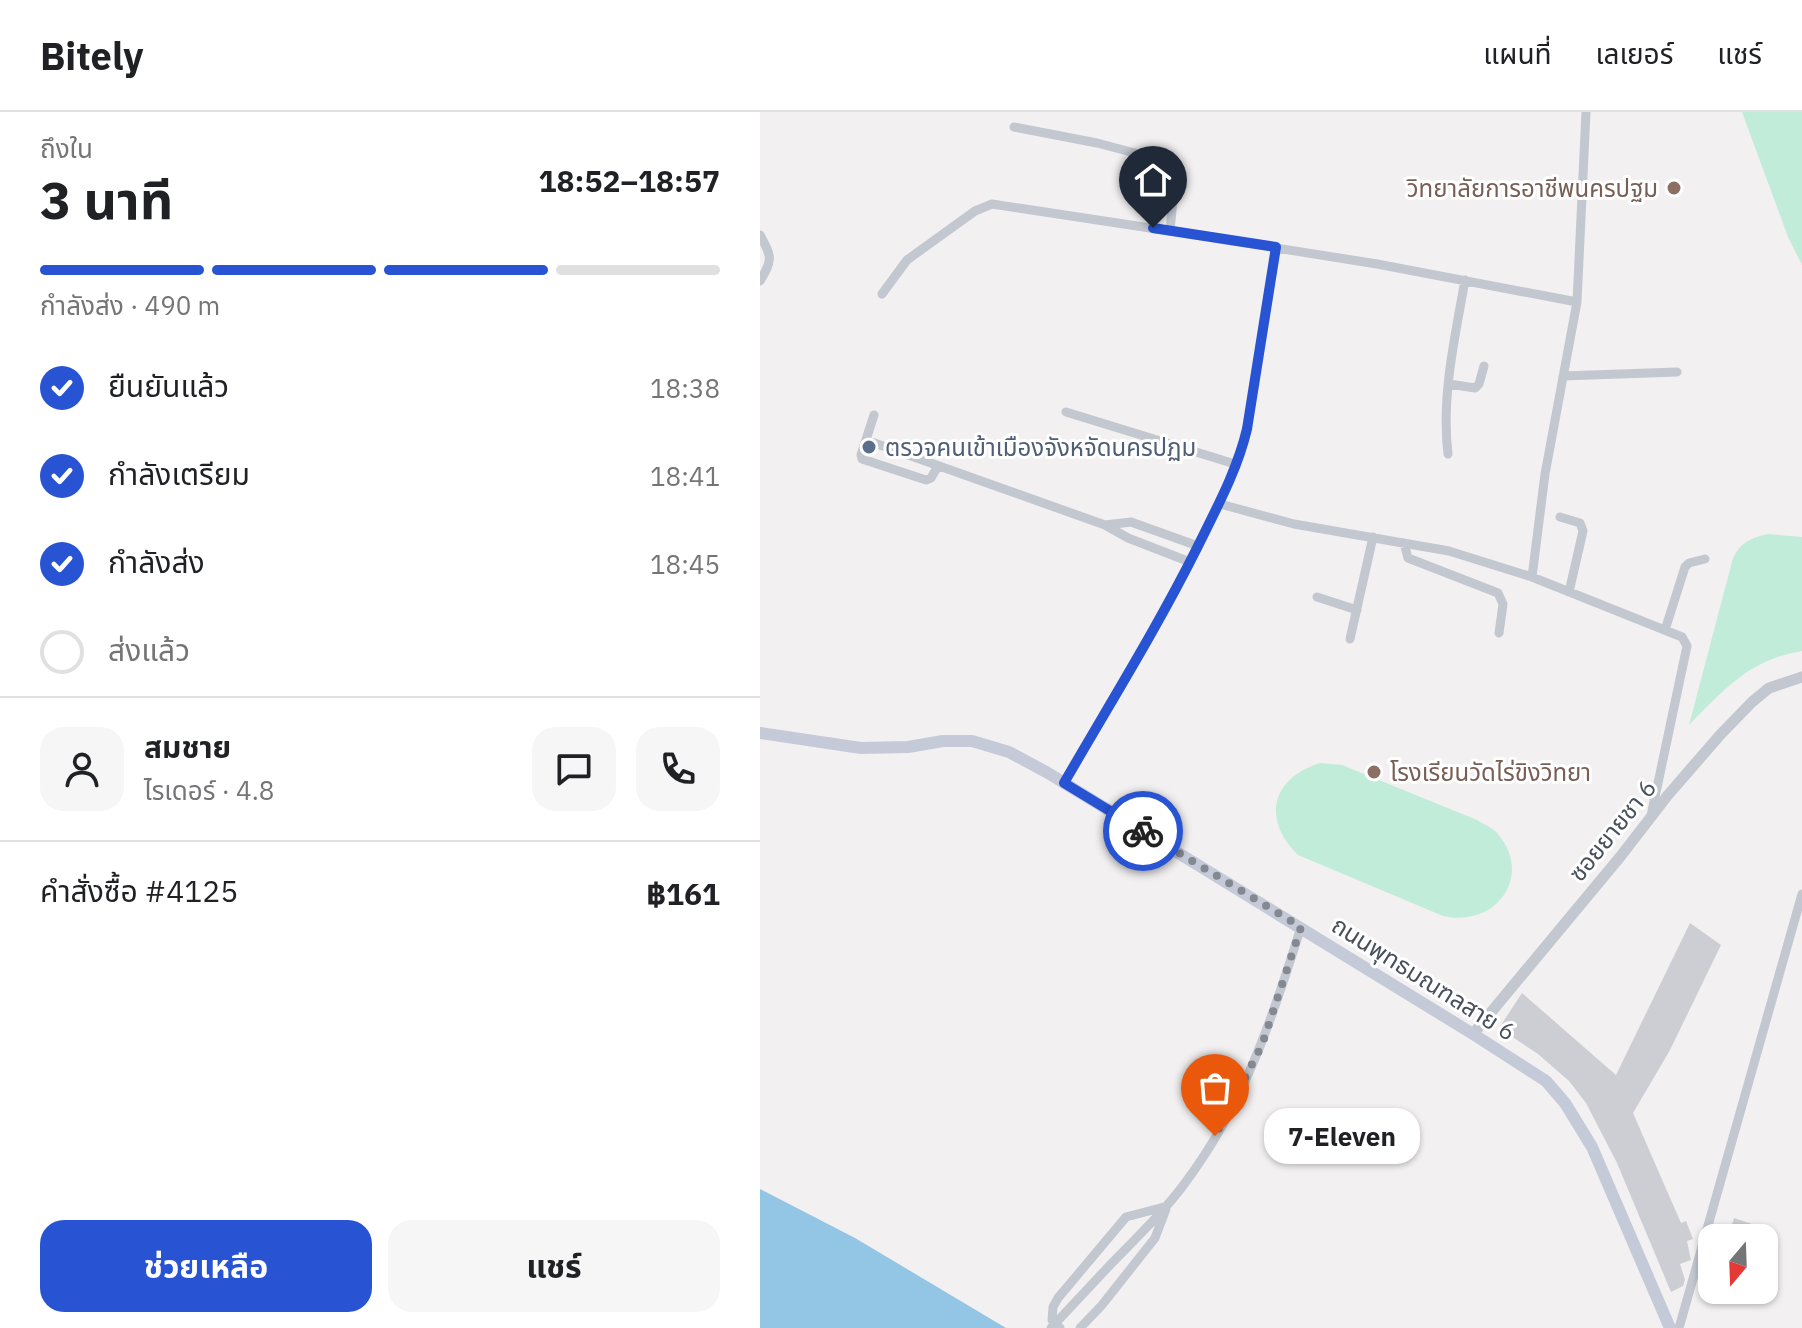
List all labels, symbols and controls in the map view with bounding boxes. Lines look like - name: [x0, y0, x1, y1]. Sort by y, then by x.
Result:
- text: Bitely: [40, 31, 144, 80]
- text: แผนที่: [1483, 35, 1552, 72]
- text: เลเยอร์: [1596, 35, 1673, 72]
- text: แชร์: [1717, 35, 1762, 72]
- text: ถึงใน: [40, 131, 93, 165]
- pin: [1119, 146, 1187, 228]
- icon: home: [1131, 158, 1175, 202]
- text: 18:52–18:57: [539, 161, 720, 200]
- text: 3 นาที: [40, 166, 173, 233]
- place label: วิทยาลัยการอาชีพนครปฐม: [1406, 172, 1658, 204]
- marker: วิทยาลัยการอาชีพนครปฐม: [1665, 179, 1683, 197]
- text: กำลังส่ง · 490 m: [40, 288, 220, 322]
- icon: check: [40, 366, 84, 410]
- text: ยืนยันแล้ว: [108, 366, 229, 405]
- text: 18:38: [650, 371, 720, 405]
- place label: ตรวจคนเข้าเมืองจังหจัดนครปฏม: [885, 431, 1196, 463]
- marker: ตรวจคนเข้าเมืองจังหจัดนครปฏม: [860, 438, 878, 456]
- icon: check: [40, 454, 84, 498]
- text: กำลังเตรียม: [108, 454, 250, 493]
- text: 18:41: [650, 459, 720, 493]
- icon: check: [40, 542, 84, 586]
- text: กำลังส่ง: [108, 542, 205, 581]
- text: 18:45: [650, 547, 720, 581]
- text: ส่งแล้ว: [108, 630, 190, 669]
- button: person: [40, 727, 124, 811]
- text: สมชาย: [144, 727, 231, 766]
- button: chat: [532, 727, 616, 811]
- button: phone: [636, 727, 720, 811]
- place label: โรงเรียนวัดไร่ขิงวิทยา: [1390, 756, 1591, 788]
- marker: โรงเรียนวัดไร่ขิงวิทยา: [1365, 763, 1383, 781]
- street label: ซอยยายชา 6: [1561, 772, 1663, 888]
- text: ไรเดอร์ · 4.8: [144, 773, 274, 807]
- courier: [1103, 791, 1183, 871]
- icon: bike: [1121, 809, 1165, 853]
- text: คำสั่งซื้อ #4125: [40, 871, 238, 910]
- text: ฿161: [646, 874, 720, 913]
- street label: ถนนพุทธมณฑลสาย 6: [1326, 908, 1522, 1048]
- pin: [1181, 1054, 1249, 1136]
- icon: bag: [1193, 1066, 1237, 1110]
- callout: 7-Eleven: [1263, 1108, 1419, 1164]
- text: 7-Eleven: [1288, 1119, 1396, 1153]
- button: ช่วยเหลือ: [40, 1220, 372, 1312]
- button: แชร์: [388, 1220, 720, 1312]
- north arrow: [1698, 1224, 1778, 1304]
- map controls: [1698, 1224, 1778, 1304]

